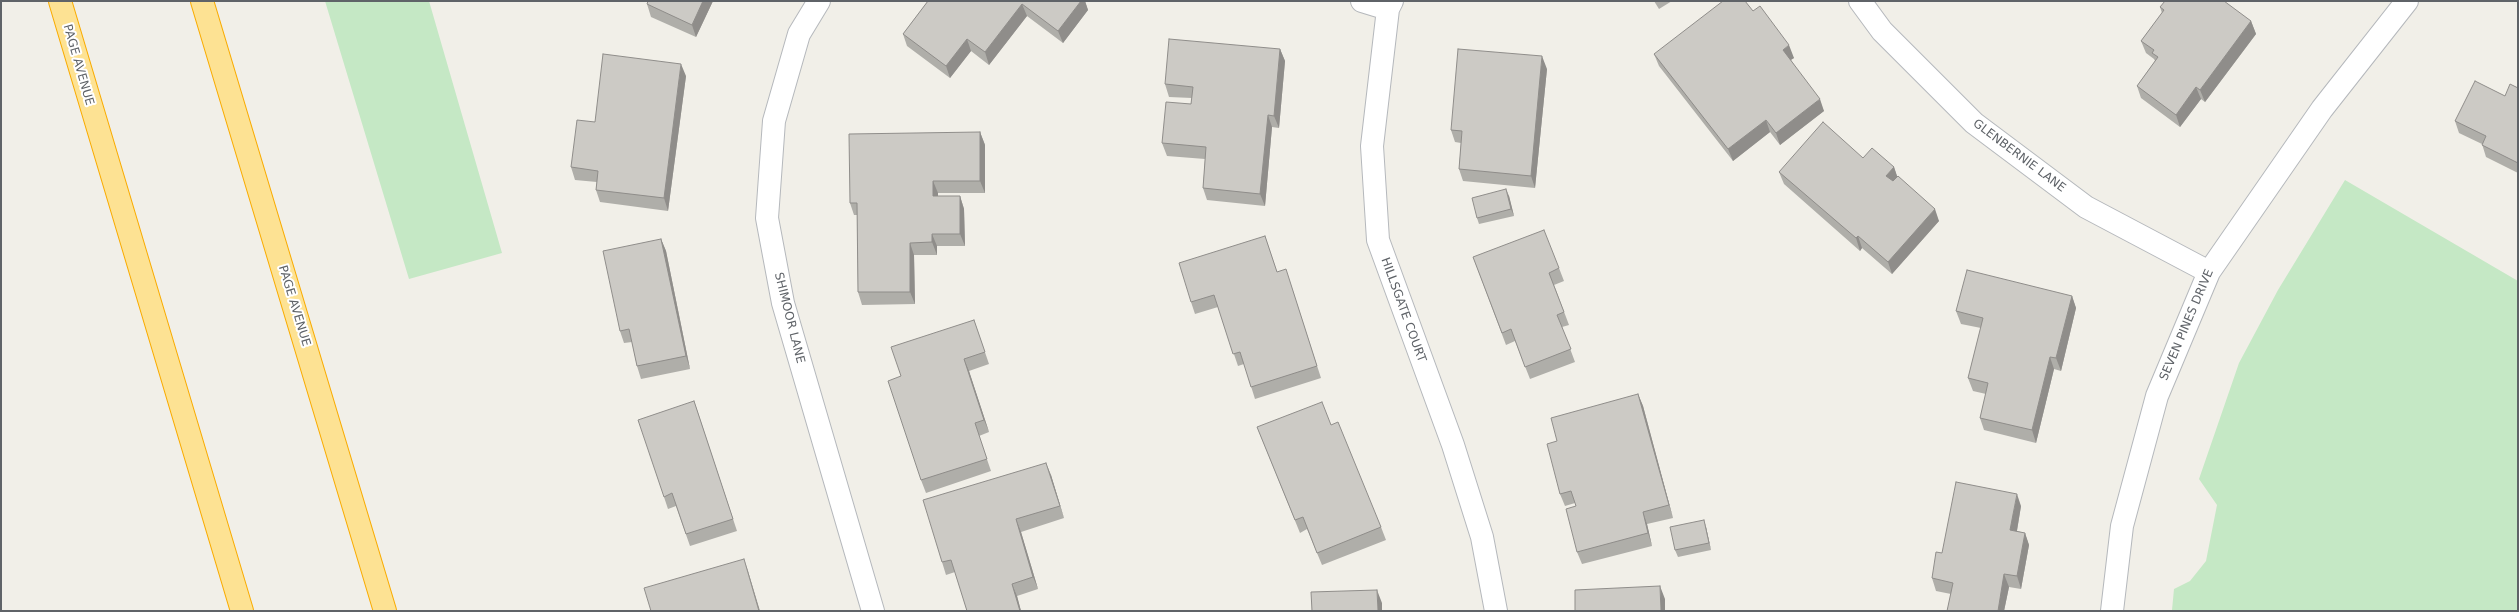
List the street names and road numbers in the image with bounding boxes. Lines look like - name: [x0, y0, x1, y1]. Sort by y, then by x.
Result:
- street label: PAGE AVENUE: [60, 23, 96, 107]
- street label: GLENBERNIE LANE: [1970, 116, 2068, 196]
- street label: HILLSGATE COURT: [1377, 256, 1429, 364]
- street label: PAGE AVENUE: [275, 264, 313, 348]
- street label: SEVEN PINES DRIVE: [2157, 267, 2217, 383]
- street label: SHIMOOR LANE: [771, 271, 807, 365]

